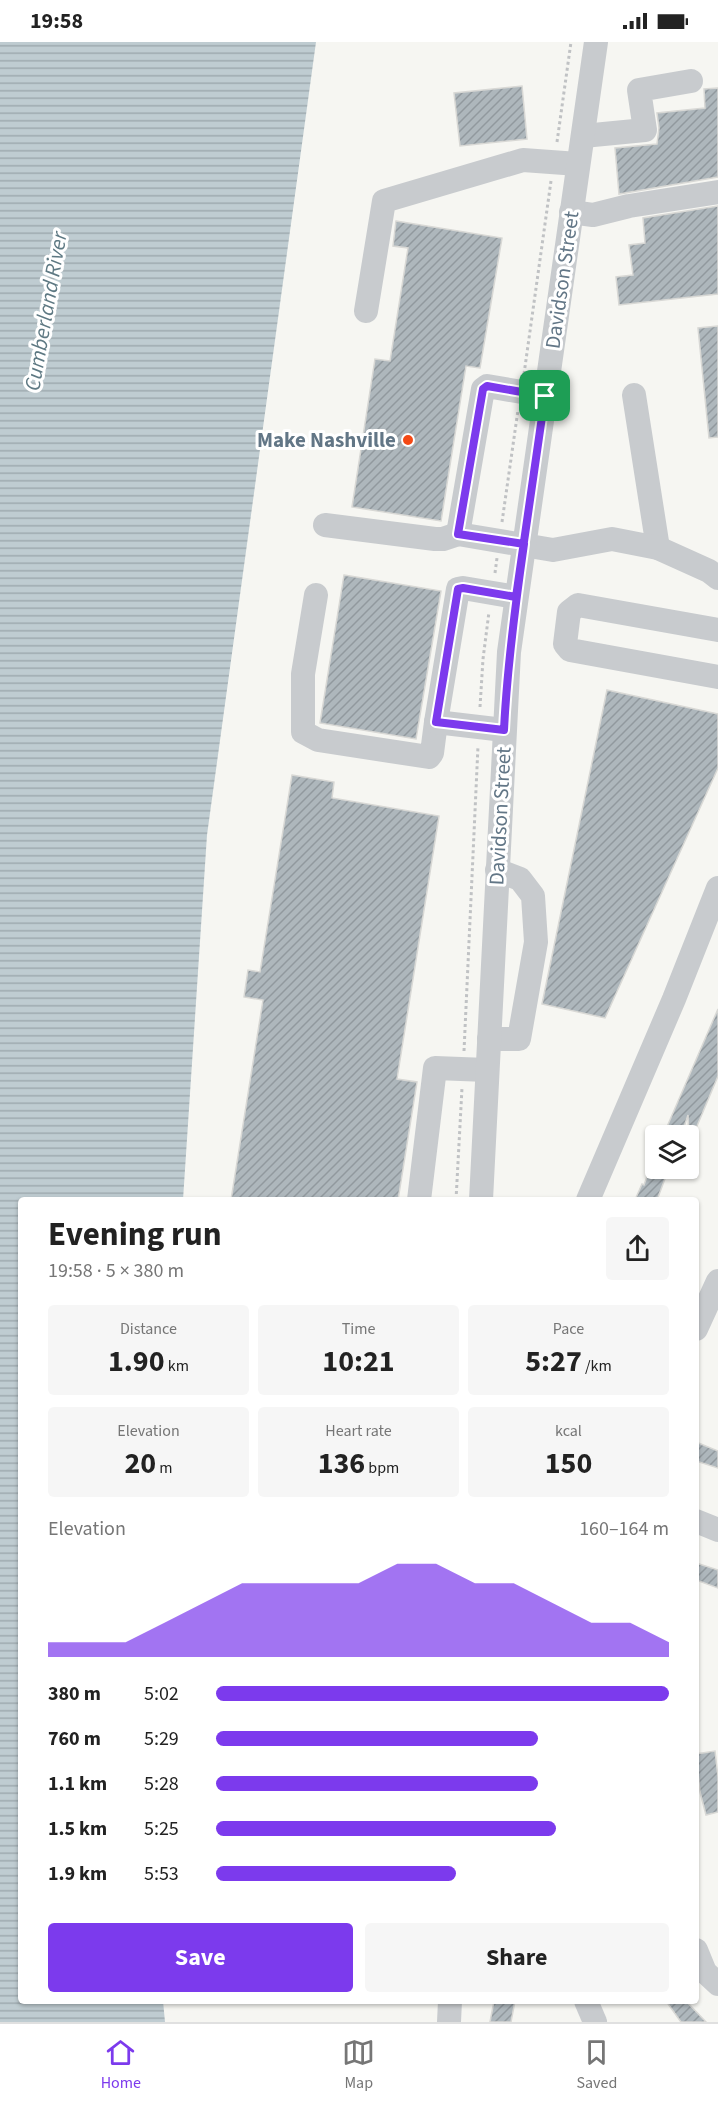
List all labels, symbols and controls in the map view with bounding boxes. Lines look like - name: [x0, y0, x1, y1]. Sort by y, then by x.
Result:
- text: 19:58: [30, 5, 83, 37]
- street label: Davidson Street: [538, 209, 586, 351]
- water label: Cumberland River: [16, 228, 76, 393]
- pin: [519, 370, 570, 421]
- icon: arrive: [528, 379, 561, 412]
- place label: Make Nashville: [257, 425, 396, 455]
- marker: Make Nashville: [401, 433, 415, 447]
- street label: Davidson Street: [481, 746, 519, 886]
- map controls: [645, 1125, 699, 1179]
- button: layers: [645, 1125, 699, 1179]
- text: Evening run: [48, 1211, 222, 1258]
- button: share: [606, 1217, 669, 1280]
- text: 19:58 · 5 × 380 m: [48, 1257, 184, 1285]
- text: Distance: [120, 1318, 177, 1340]
- text: Time: [342, 1318, 375, 1340]
- text: Pace: [553, 1318, 584, 1340]
- text: 1.90: [108, 1340, 165, 1383]
- text: 10:21: [322, 1340, 395, 1383]
- text: 5:27: [525, 1340, 582, 1383]
- text: km: [165, 1355, 189, 1377]
- text: /km: [582, 1355, 612, 1377]
- text: Elevation: [117, 1420, 180, 1442]
- text: Heart rate: [325, 1420, 392, 1442]
- text: kcal: [555, 1420, 582, 1442]
- text: 20: [124, 1442, 156, 1485]
- text: 136: [318, 1442, 365, 1485]
- text: 150: [545, 1442, 592, 1485]
- text: m: [156, 1457, 173, 1479]
- text: bpm: [365, 1457, 399, 1479]
- text: Elevation: [48, 1515, 126, 1543]
- text: 160–164 m: [579, 1515, 669, 1543]
- text: 380 m: [48, 1680, 101, 1708]
- text: 5:02: [144, 1680, 179, 1708]
- text: 760 m: [48, 1725, 101, 1753]
- text: 5:29: [144, 1725, 179, 1753]
- text: 1.1 km: [48, 1770, 107, 1798]
- text: 5:28: [144, 1770, 179, 1798]
- text: 1.5 km: [48, 1815, 107, 1843]
- text: 5:25: [144, 1815, 179, 1843]
- text: 1.9 km: [48, 1860, 107, 1888]
- text: 5:53: [144, 1860, 179, 1888]
- button: Save: [48, 1923, 353, 1992]
- button: Share: [365, 1923, 669, 1992]
- tab: Home: [101, 2036, 141, 2094]
- tab: Map: [342, 2036, 375, 2094]
- tab: Saved: [577, 2036, 617, 2094]

